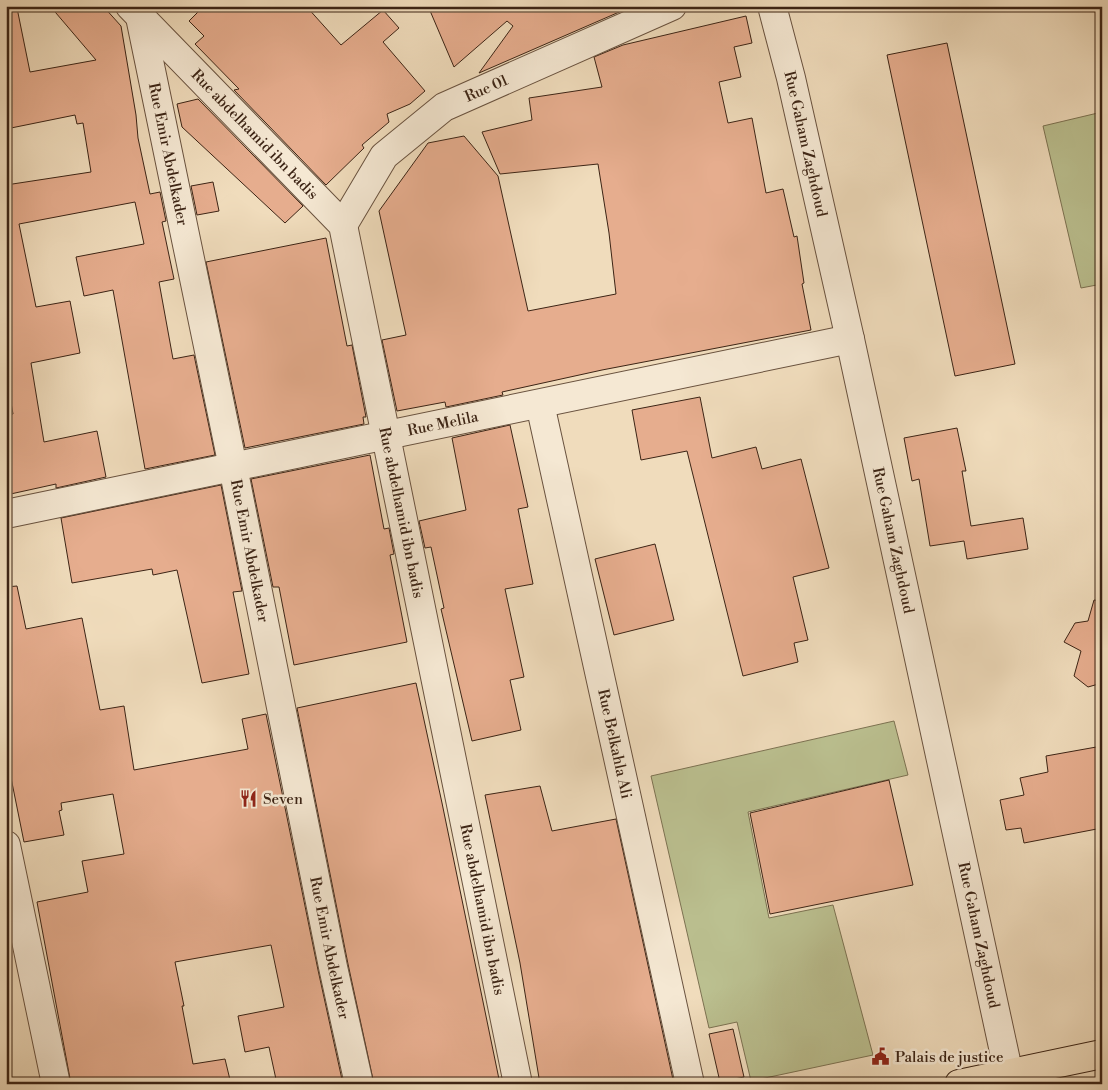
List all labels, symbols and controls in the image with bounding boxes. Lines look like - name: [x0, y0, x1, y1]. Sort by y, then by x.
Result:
- street label: Rue abdelhamid ibn badis: [187, 65, 322, 203]
- street label: Rue Gaham Zaghdoud: [780, 69, 832, 219]
- street label: Rue 01: [462, 70, 511, 106]
- street label: Rue Emir Abdelkader: [144, 81, 192, 228]
- street label: Rue Melila: [406, 407, 480, 440]
- street label: Rue abdelhamid ibn badis: [375, 425, 428, 600]
- street label: Rue Gaham Zaghdoud: [868, 465, 919, 616]
- street label: Rue Emir Abdelkader: [226, 478, 273, 624]
- street label: Rue Belkahla Ali: [594, 687, 636, 801]
- restaurant icon: Seven: [239, 789, 259, 809]
- place label: Seven: [263, 790, 303, 809]
- street label: Rue abdelhamid ibn badis: [456, 822, 509, 997]
- street label: Rue Gaham Zaghdoud: [954, 860, 1004, 1011]
- street label: Rue Emir Abdelkader: [306, 875, 354, 1022]
- public building icon: Palais de justice: [871, 1047, 891, 1067]
- place label: Palais de justice: [895, 1048, 1004, 1067]

